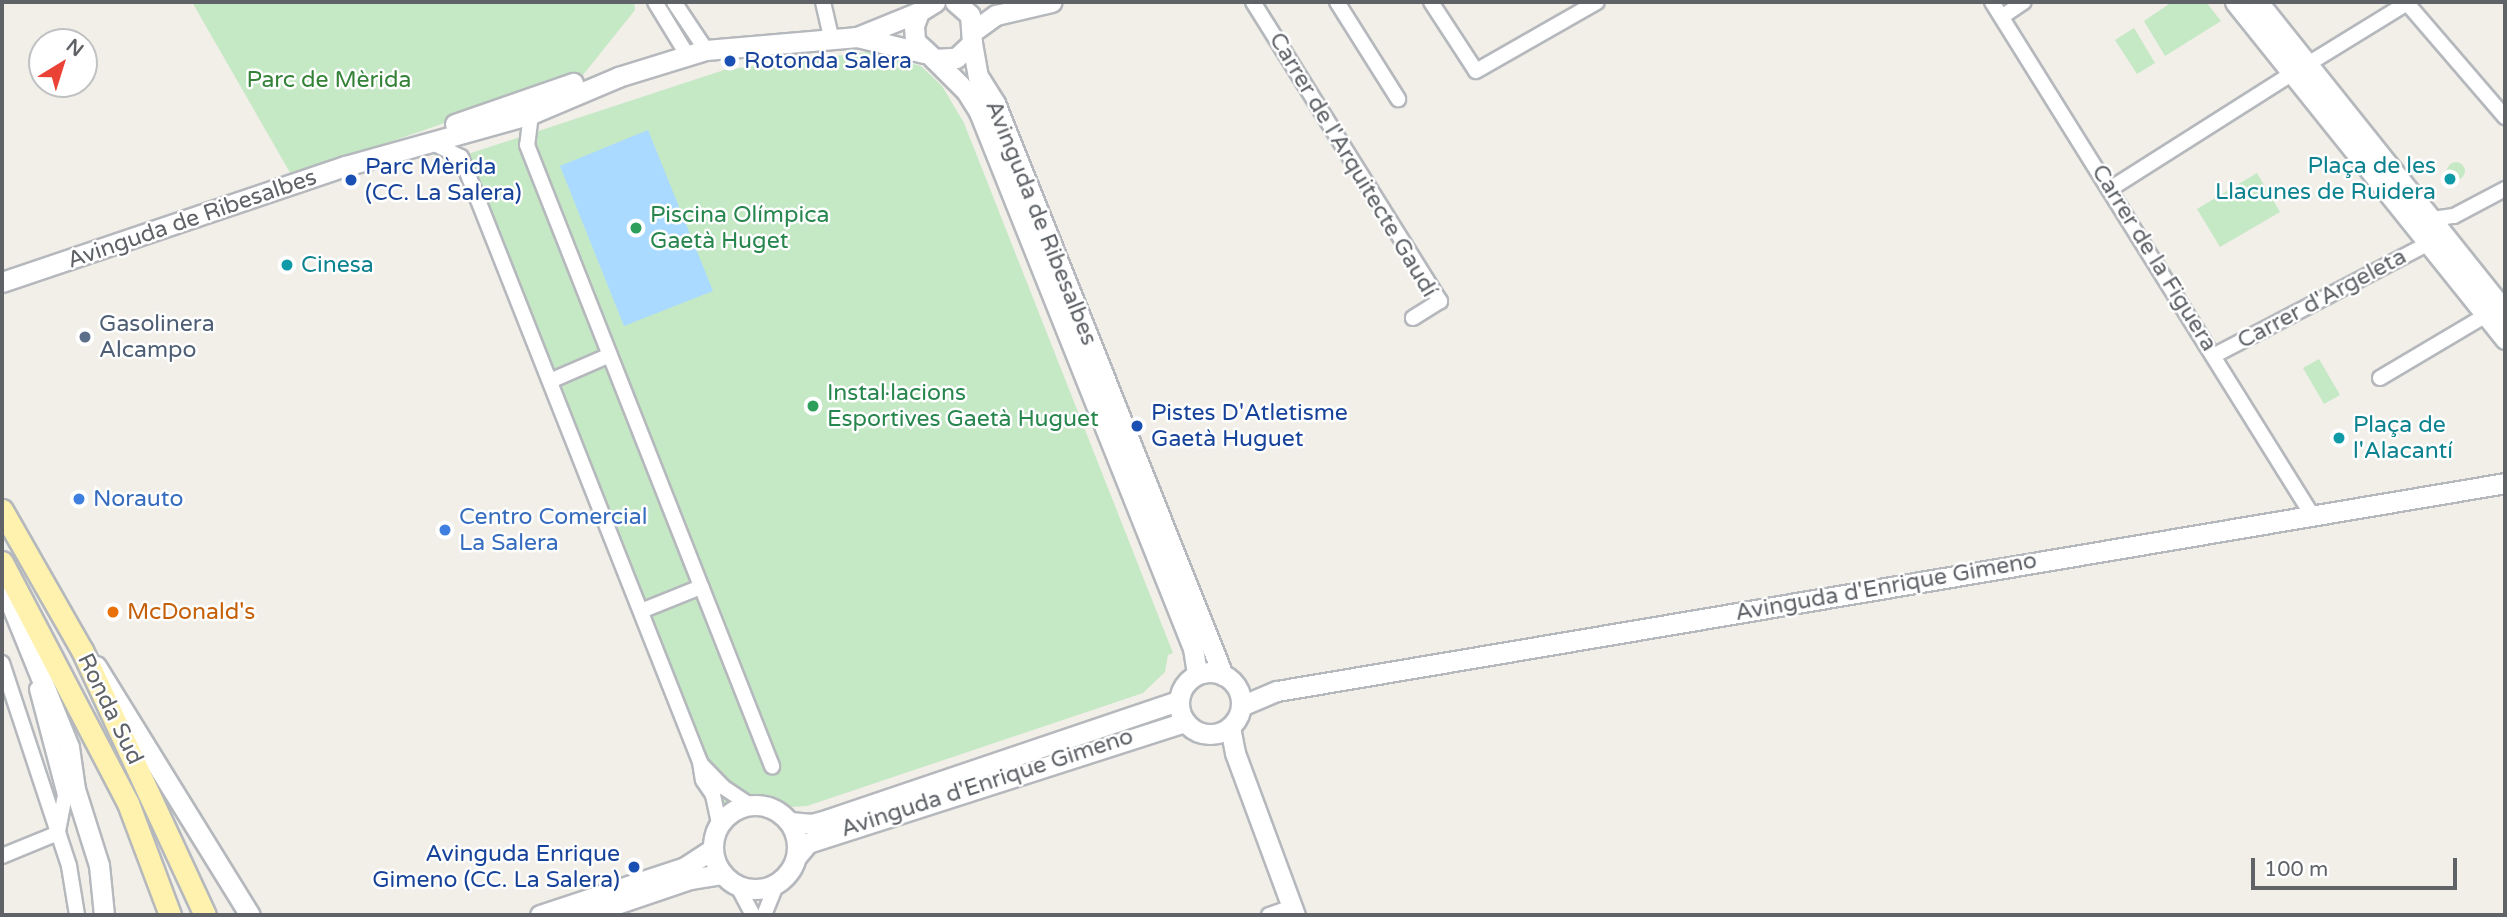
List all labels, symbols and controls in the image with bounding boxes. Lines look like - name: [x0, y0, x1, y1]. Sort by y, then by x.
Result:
- north arrow: [28, 28, 98, 98]
- street label: Carrer de l'Arquitecte Gaudí: [1263, 28, 1443, 302]
- text: N: [62, 35, 87, 61]
- place label: Rotonda Salera: [744, 47, 912, 75]
- marker: Rotonda Salera: [722, 53, 738, 69]
- park label: Parc de Mèrida: [247, 66, 411, 94]
- street label: Avinguda de Ribesalbes: [979, 97, 1103, 349]
- place label: Plaça de les Llacunes de Ruidera: [2215, 152, 2436, 206]
- place label: Parc Mèrida (CC. La Salera): [365, 153, 522, 207]
- street label: Carrer de la Figuera: [2085, 160, 2223, 356]
- street label: Avinguda de Ribesalbes: [64, 163, 320, 275]
- marker: Plaça de les Llacunes de Ruidera: [2442, 171, 2458, 187]
- marker: Parc Mèrida (CC. La Salera): [343, 172, 359, 188]
- place label: Piscina Olímpica Gaetà Huget: [650, 201, 829, 255]
- marker: Piscina Olímpica Gaetà Huget: [628, 220, 644, 236]
- street label: Carrer d'Argeleta: [2233, 243, 2411, 355]
- place label: Cinesa: [301, 251, 374, 279]
- marker: Cinesa: [279, 257, 295, 273]
- place label: Gasolinera Alcampo: [99, 310, 215, 364]
- marker: Gasolinera Alcampo: [77, 329, 93, 345]
- place label: Instal·lacions Esportives Gaetà Huguet: [827, 379, 1099, 433]
- marker: Instal·lacions Esportives Gaetà Huguet: [805, 398, 821, 414]
- place label: Pistes D'Atletisme Gaetà Huguet: [1151, 399, 1348, 453]
- place label: Plaça de l'Alacantí: [2353, 411, 2453, 465]
- marker: Pistes D'Atletisme Gaetà Huguet: [1129, 418, 1145, 434]
- marker: Plaça de l'Alacantí: [2331, 430, 2347, 446]
- place label: Norauto: [93, 485, 183, 513]
- marker: Norauto: [71, 491, 87, 507]
- place label: Centro Comercial La Salera: [459, 503, 647, 557]
- marker: Centro Comercial La Salera: [437, 522, 453, 538]
- street label: Avinguda d'Enrique Gimeno: [1733, 547, 2039, 627]
- place label: McDonald's: [127, 598, 255, 626]
- marker: McDonald's: [105, 604, 121, 620]
- street label: Ronda Sud: [71, 649, 149, 769]
- street label: Avinguda d'Enrique Gimeno: [837, 723, 1137, 843]
- place label: Avinguda Enrique Gimeno (CC. La Salera): [372, 840, 620, 894]
- scale bar: [2255, 844, 2462, 888]
- text: 100 m: [2264, 857, 2328, 882]
- marker: Avinguda Enrique Gimeno (CC. La Salera): [626, 859, 642, 875]

